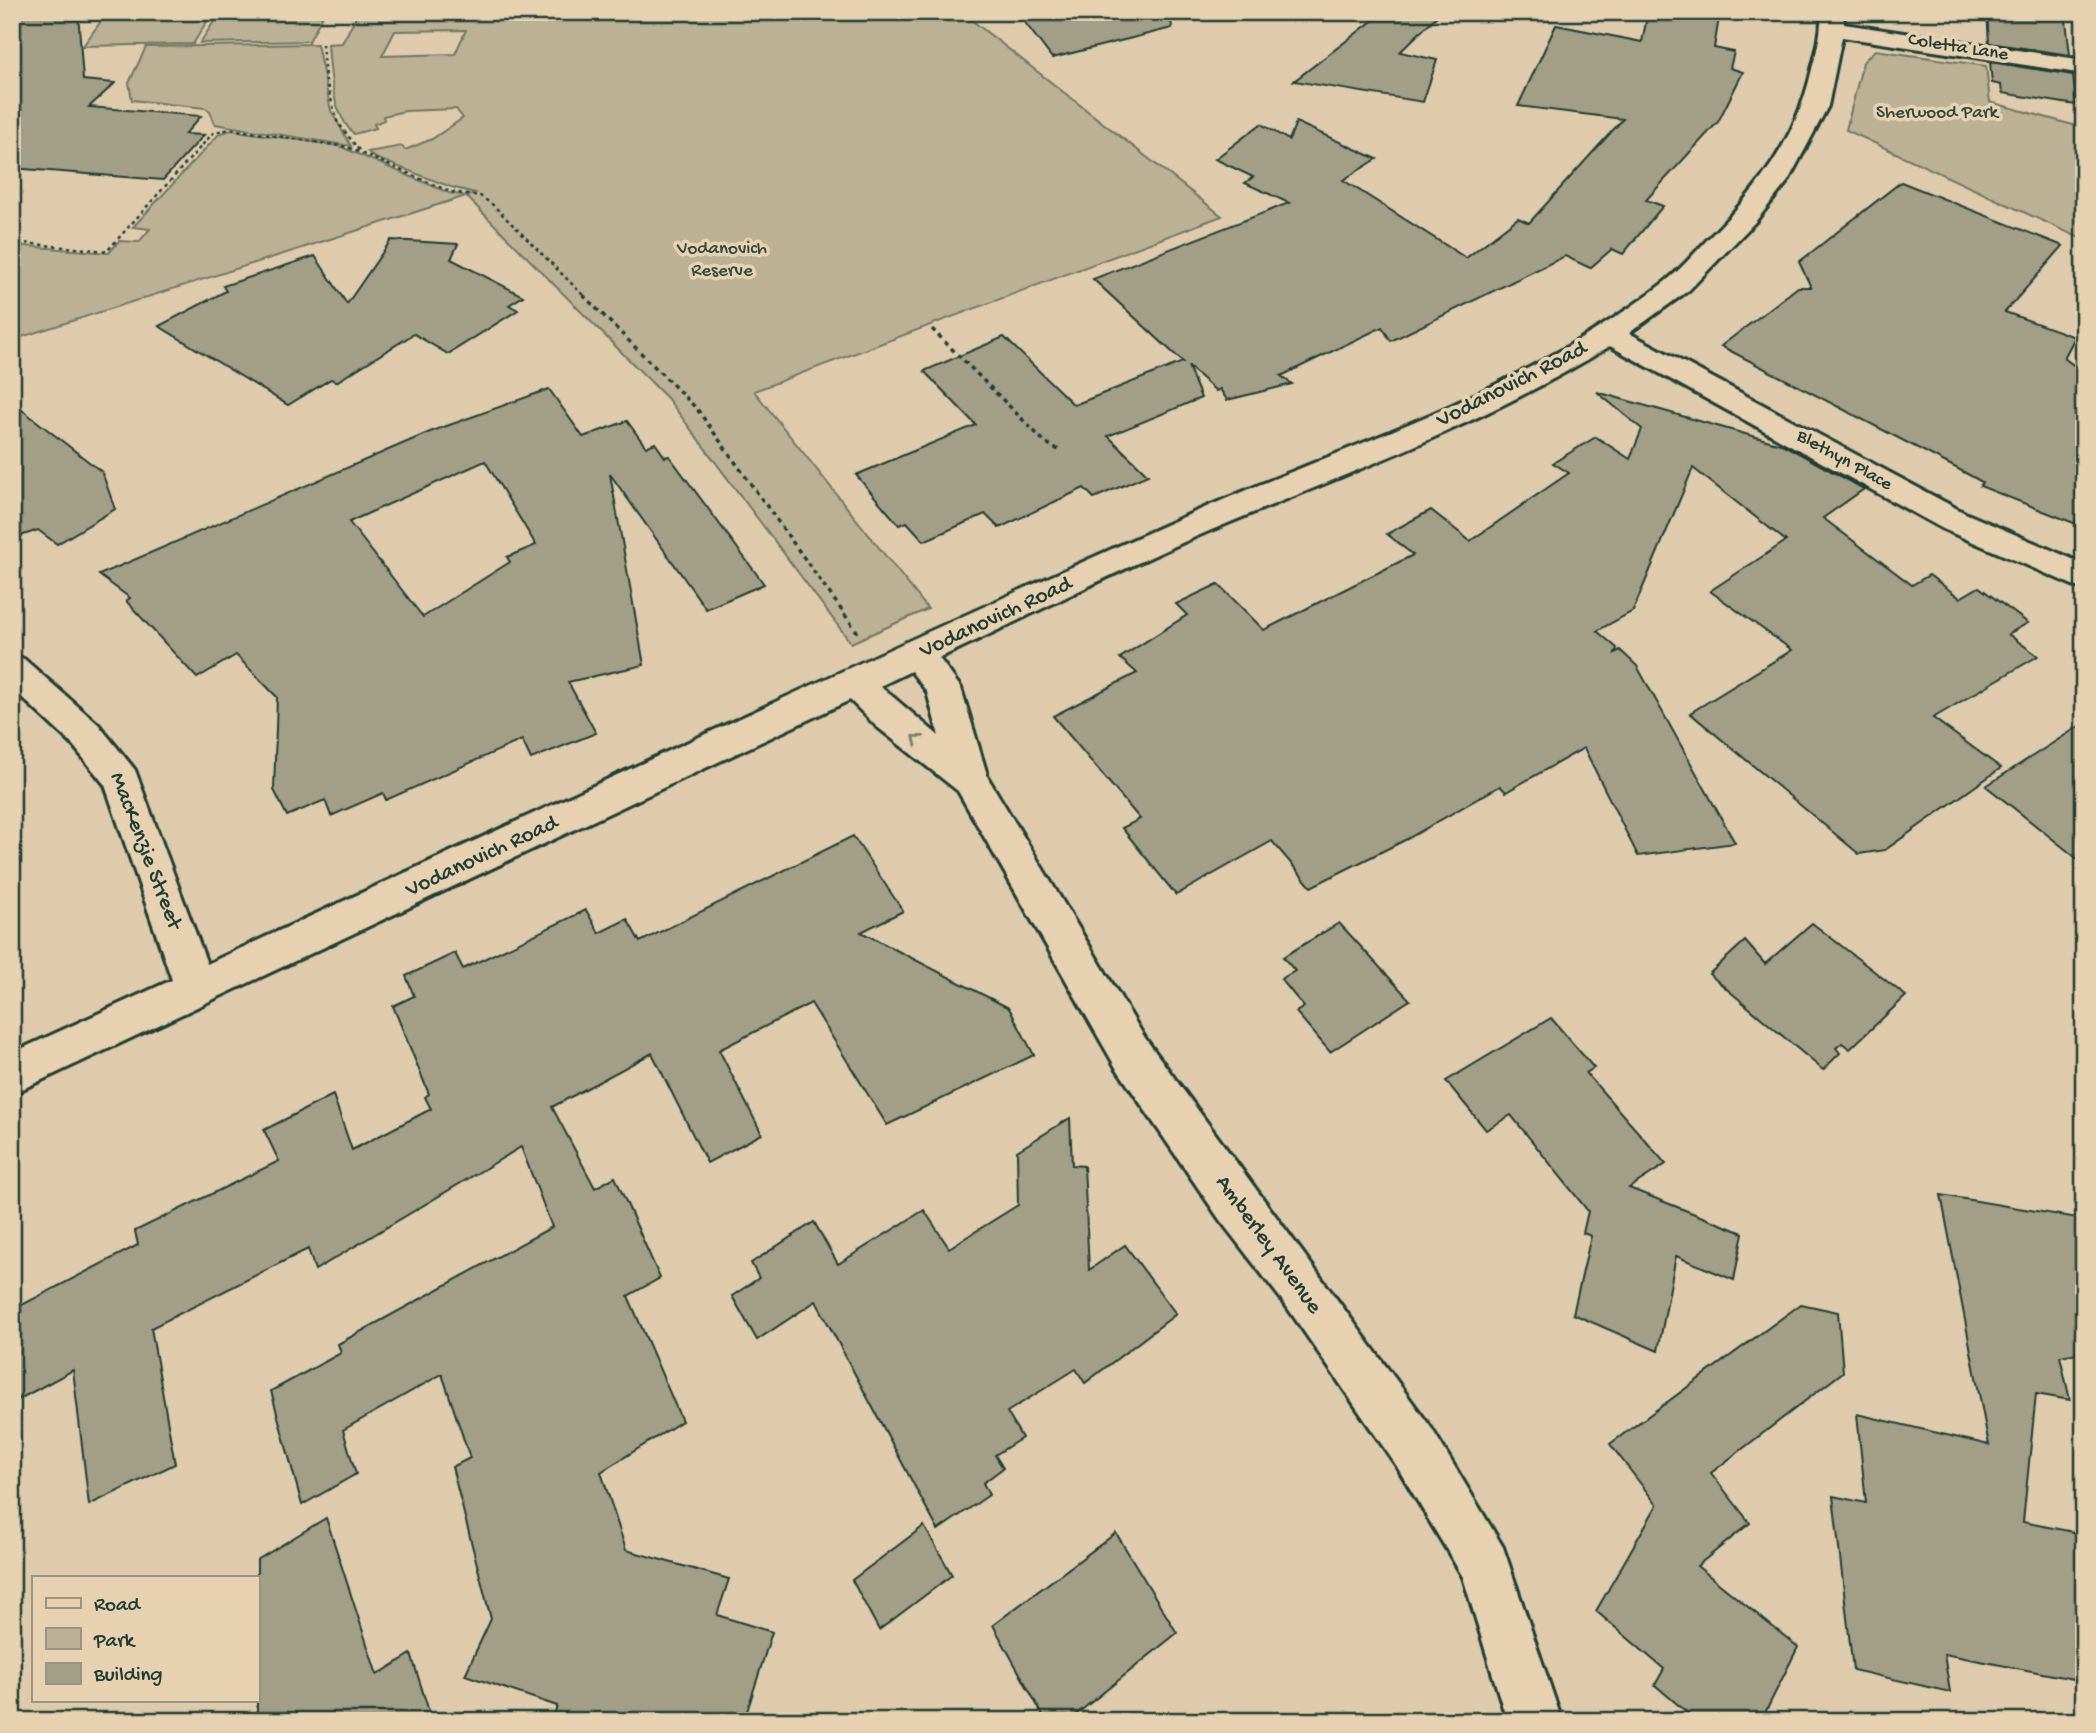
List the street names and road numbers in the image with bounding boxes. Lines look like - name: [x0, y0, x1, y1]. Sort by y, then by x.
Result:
- street label: Coletta Lane: [1906, 29, 2010, 67]
- street label: Vodanovich Road: [1432, 335, 1593, 435]
- street label: Blethyn Place: [1791, 425, 1896, 497]
- street label: Vodanovich Road: [915, 570, 1078, 665]
- street label: MacKenzie Street: [103, 769, 188, 935]
- street label: Vodanovich Road: [401, 809, 564, 904]
- street label: Amberley Avenue: [1209, 1170, 1328, 1321]

